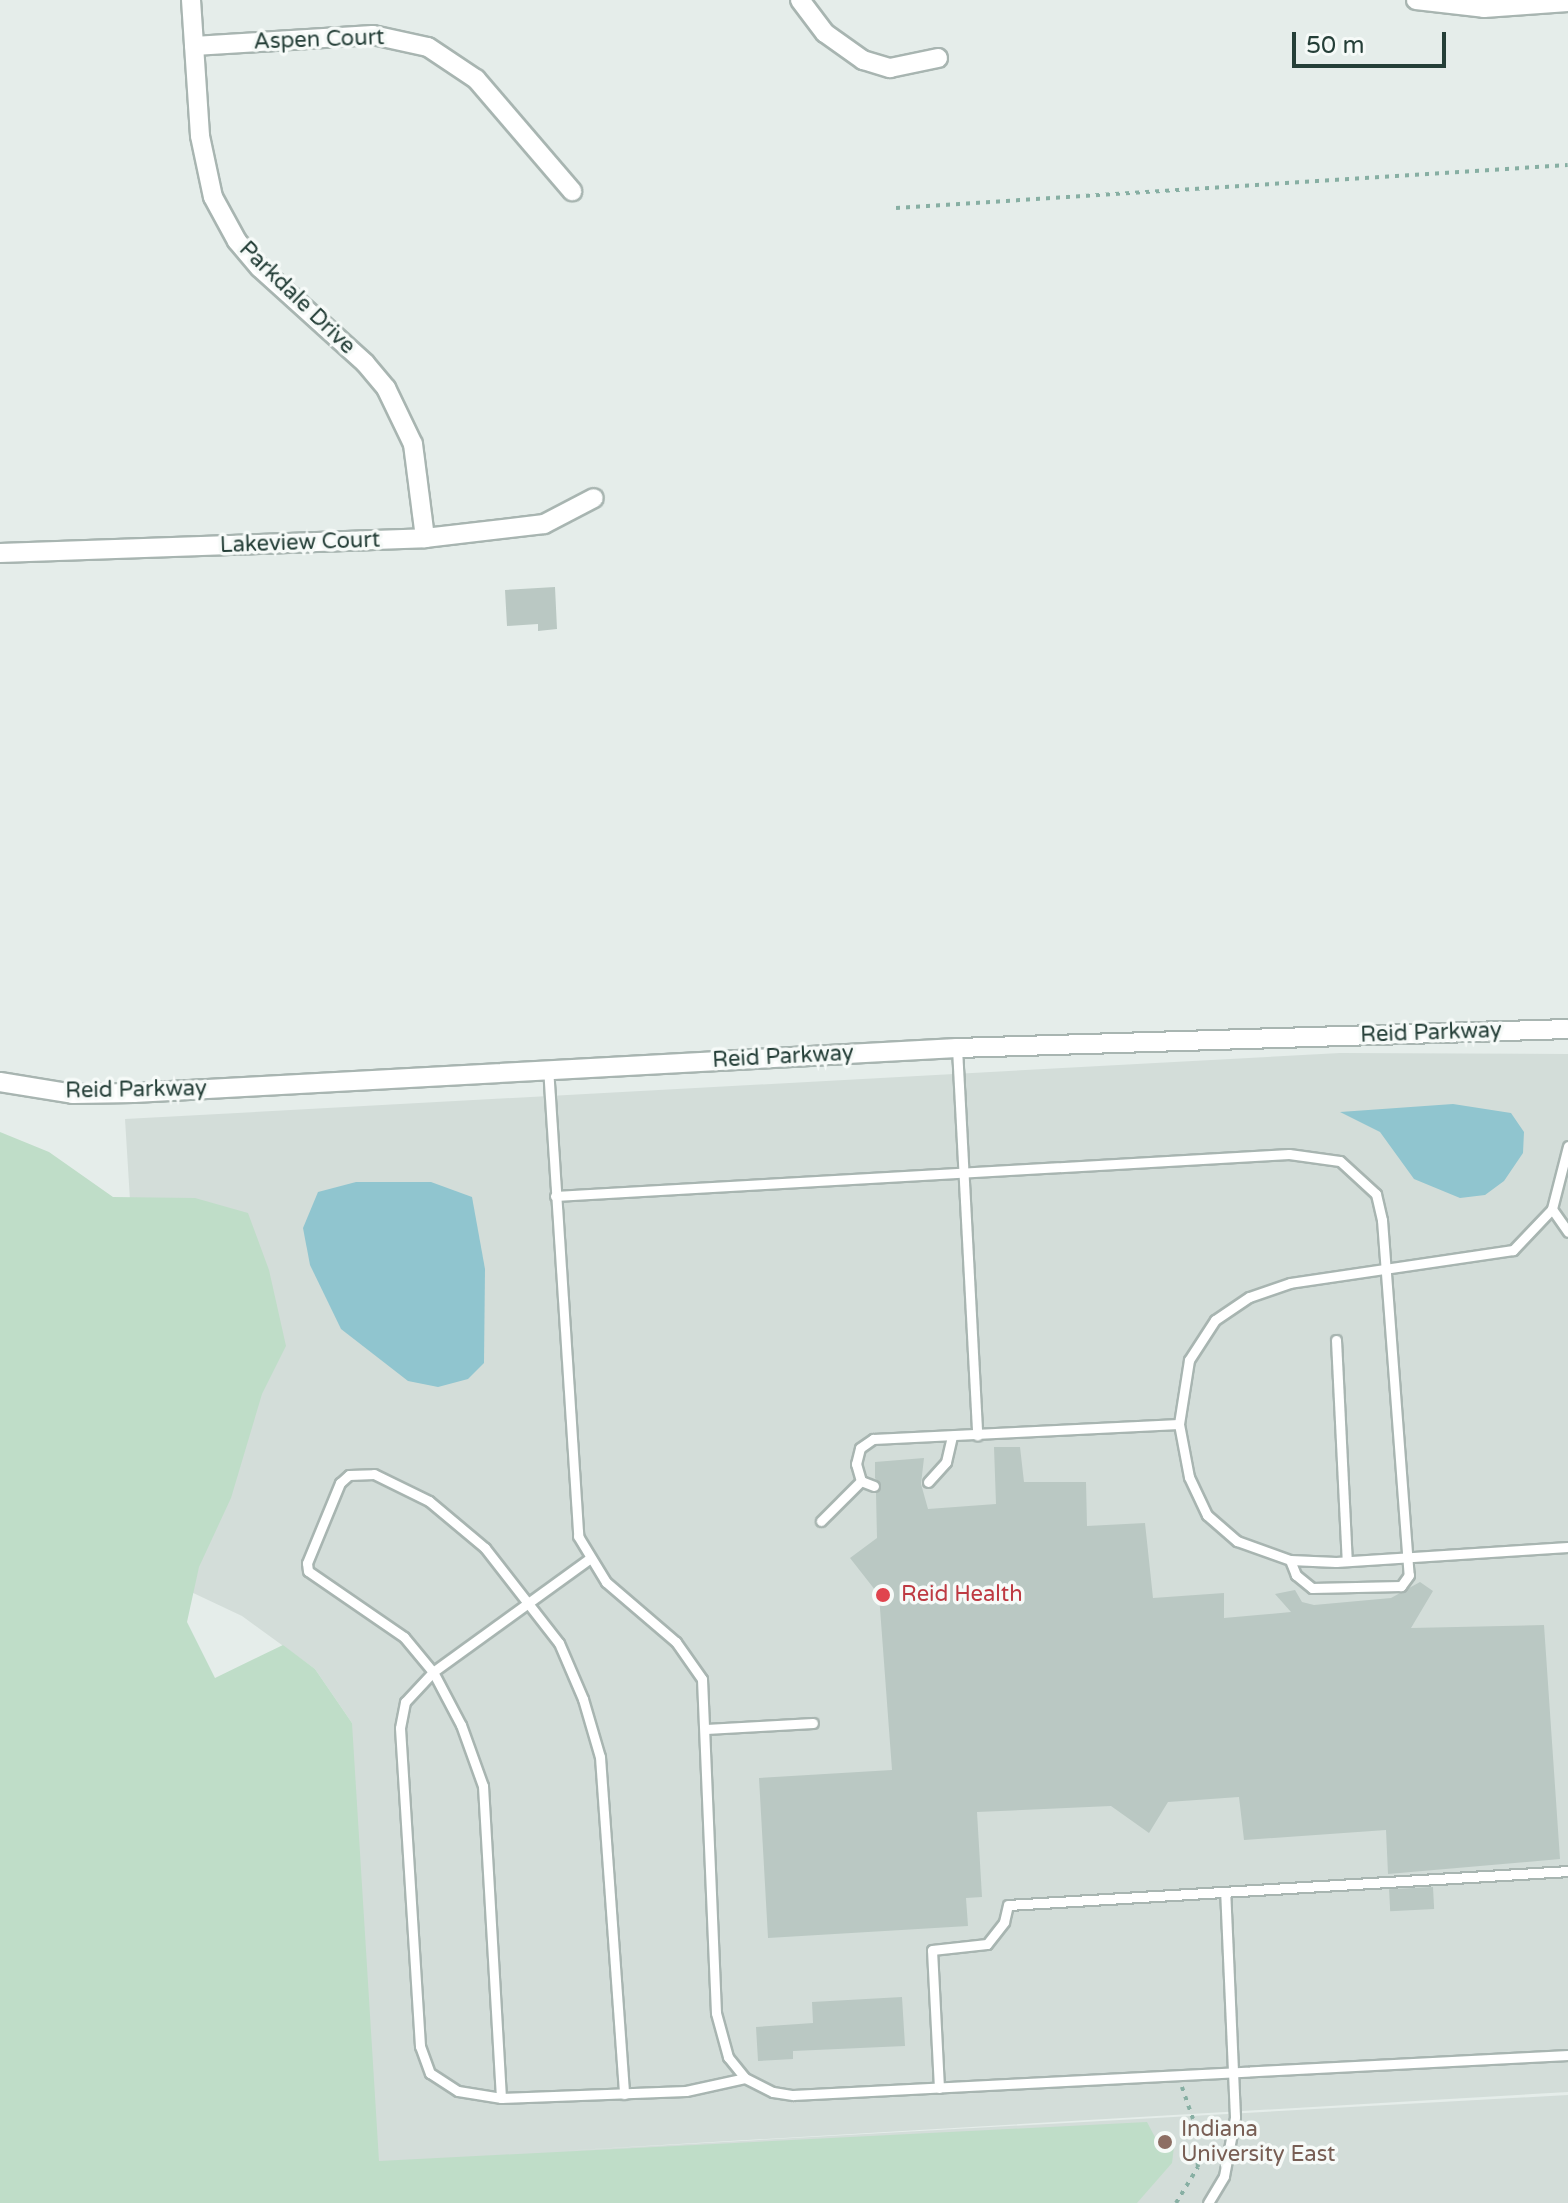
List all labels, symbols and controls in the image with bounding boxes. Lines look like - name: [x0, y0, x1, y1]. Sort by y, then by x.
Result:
- scale bar: [1296, 16, 1450, 66]
- street label: Aspen Court: [253, 25, 385, 55]
- text: 50 m: [1306, 31, 1364, 60]
- street label: Parkdale Drive: [234, 236, 360, 360]
- street label: Lakeview Court: [219, 527, 381, 559]
- street label: Reid Parkway: [1360, 1017, 1502, 1049]
- street label: Reid Parkway: [712, 1040, 854, 1074]
- street label: Reid Parkway: [65, 1076, 207, 1104]
- place label: Reid Health: [901, 1582, 1023, 1608]
- marker: Reid Health: [872, 1584, 894, 1606]
- place label: Indiana University East: [1181, 2116, 1336, 2168]
- marker: Indiana University East: [1156, 2133, 1174, 2151]

